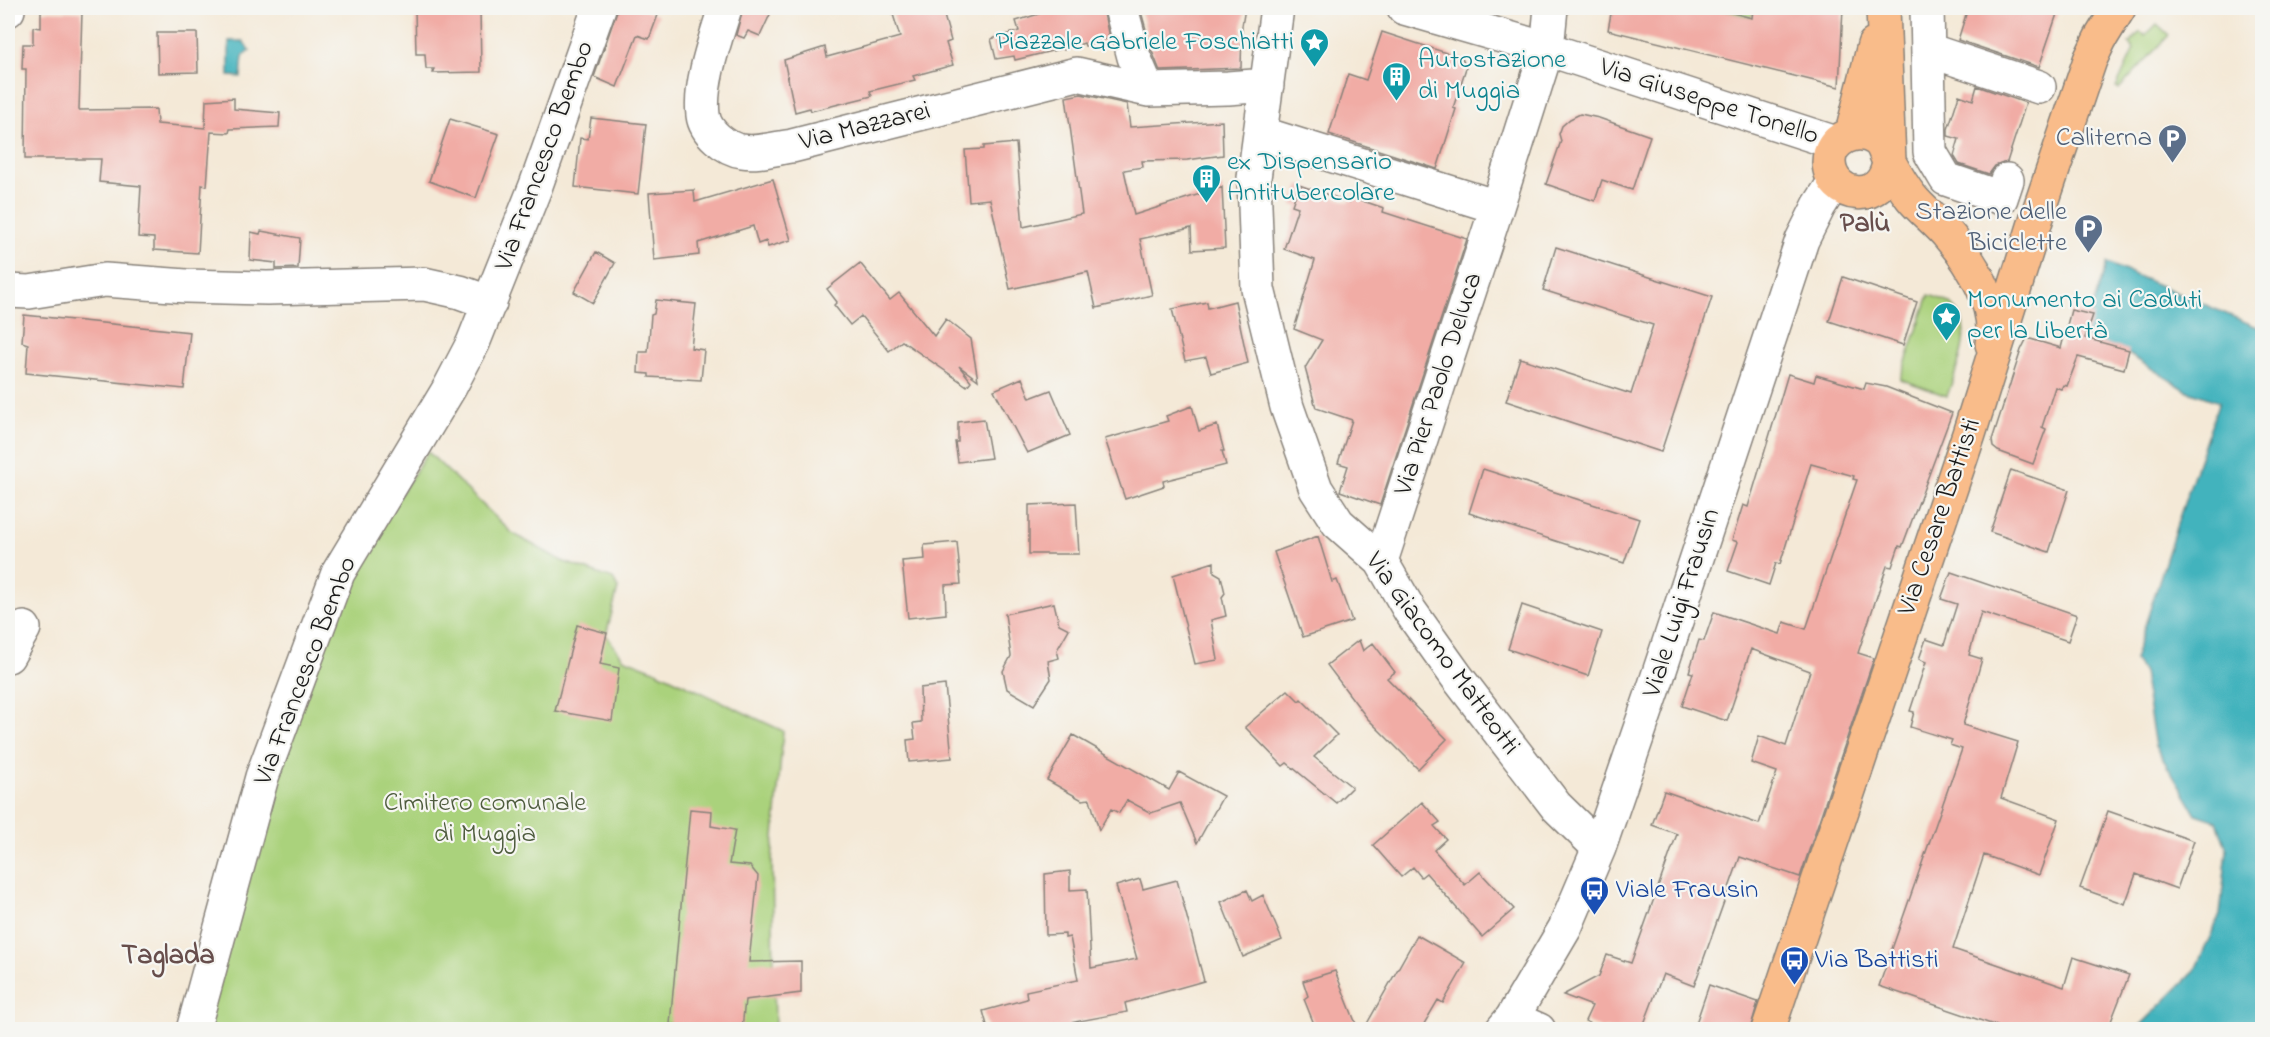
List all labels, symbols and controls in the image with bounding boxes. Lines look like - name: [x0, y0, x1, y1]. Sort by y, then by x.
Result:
- place label: Piazzale Gabriele Foschiatti: [995, 23, 1294, 62]
- place icon: Piazzale Gabriele Foschiatti: [1299, 26, 1331, 68]
- street label: Via Francesco Bembo: [485, 36, 605, 277]
- place label: Autostazione di Muggia: [1418, 41, 1567, 111]
- street label: Via Giuseppe Tonello: [1593, 48, 1824, 156]
- building icon: Autostazione di Muggia: [1381, 60, 1413, 102]
- street label: Via Mazzarei: [794, 92, 935, 162]
- place label: Caliterna: [2056, 119, 2152, 158]
- parking icon: Caliterna: [2157, 122, 2189, 164]
- place label: ex Dispensario Antitubercolare: [1227, 143, 1396, 213]
- building icon: ex Dispensario Antitubercolare: [1190, 162, 1222, 204]
- place label: Stazione delle Biciclette: [1915, 193, 2068, 263]
- district label: Palù: [1840, 204, 1890, 245]
- parking icon: Stazione delle Biciclette: [2072, 212, 2104, 254]
- street label: Via Pier Paolo Deluca: [1384, 268, 1493, 501]
- place label: Monumento ai Caduti per la Libertà: [1967, 281, 2202, 351]
- place icon: Monumento ai Caduti per la Libertà: [1930, 300, 1962, 342]
- street label: Via Cesare Battisti: [1888, 413, 1992, 622]
- street label: Viale Luigi Frausin: [1633, 504, 1731, 703]
- street label: Via Giacomo Matteotti: [1354, 544, 1529, 764]
- street label: Via Francesco Bembo: [244, 551, 368, 792]
- park label: Cimitero comunale di Muggia: [384, 784, 587, 854]
- place label: Viale Frausin: [1615, 871, 1758, 910]
- bus stop icon: Viale Frausin: [1579, 874, 1611, 916]
- district label: Taglada: [121, 936, 215, 978]
- place label: Via Battisti: [1814, 941, 1939, 980]
- bus stop icon: Via Battisti: [1778, 944, 1810, 986]

